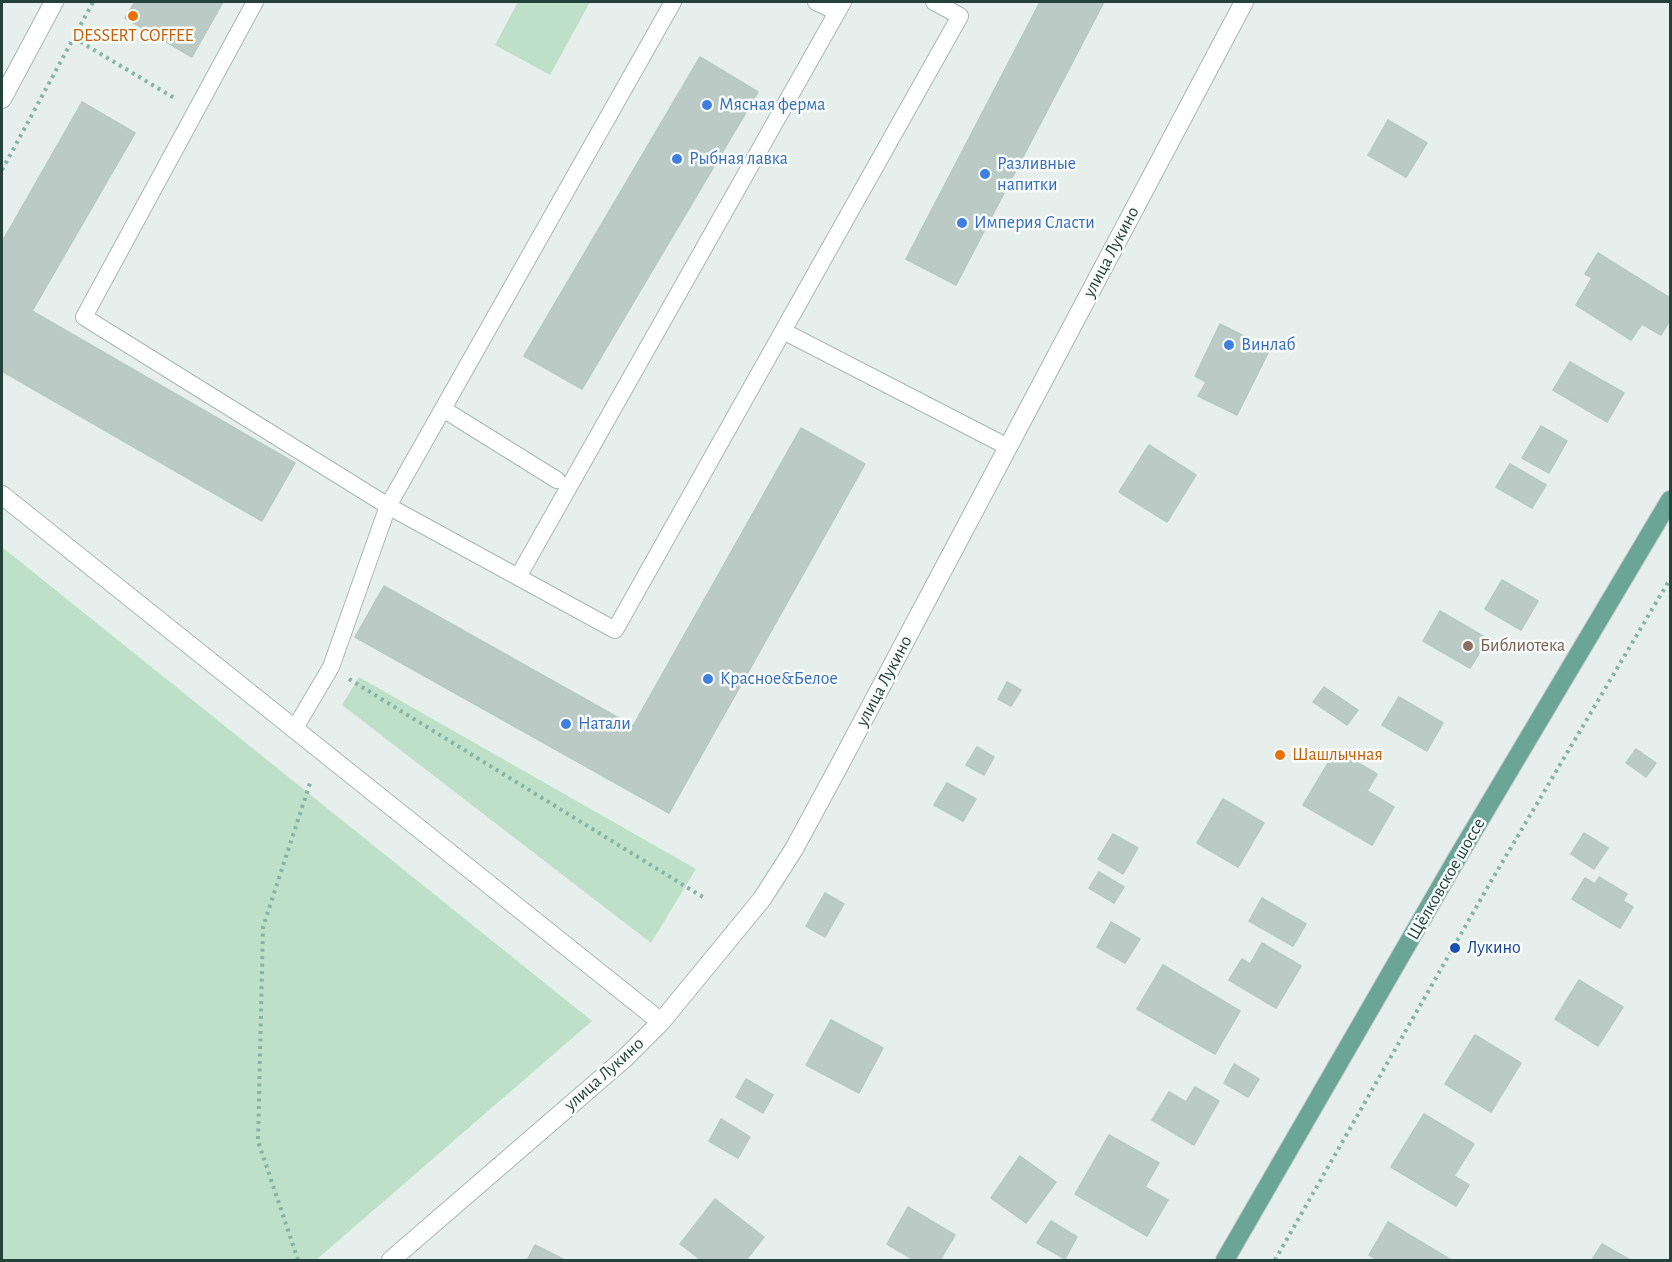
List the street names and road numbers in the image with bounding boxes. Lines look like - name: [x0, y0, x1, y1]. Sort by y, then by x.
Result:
- street label: улица Лукино: [1078, 203, 1144, 301]
- street label: улица Лукино: [851, 632, 917, 730]
- street label: Щёлковское шоссе: [1402, 814, 1490, 944]
- street label: улица Лукино: [560, 1033, 648, 1115]

